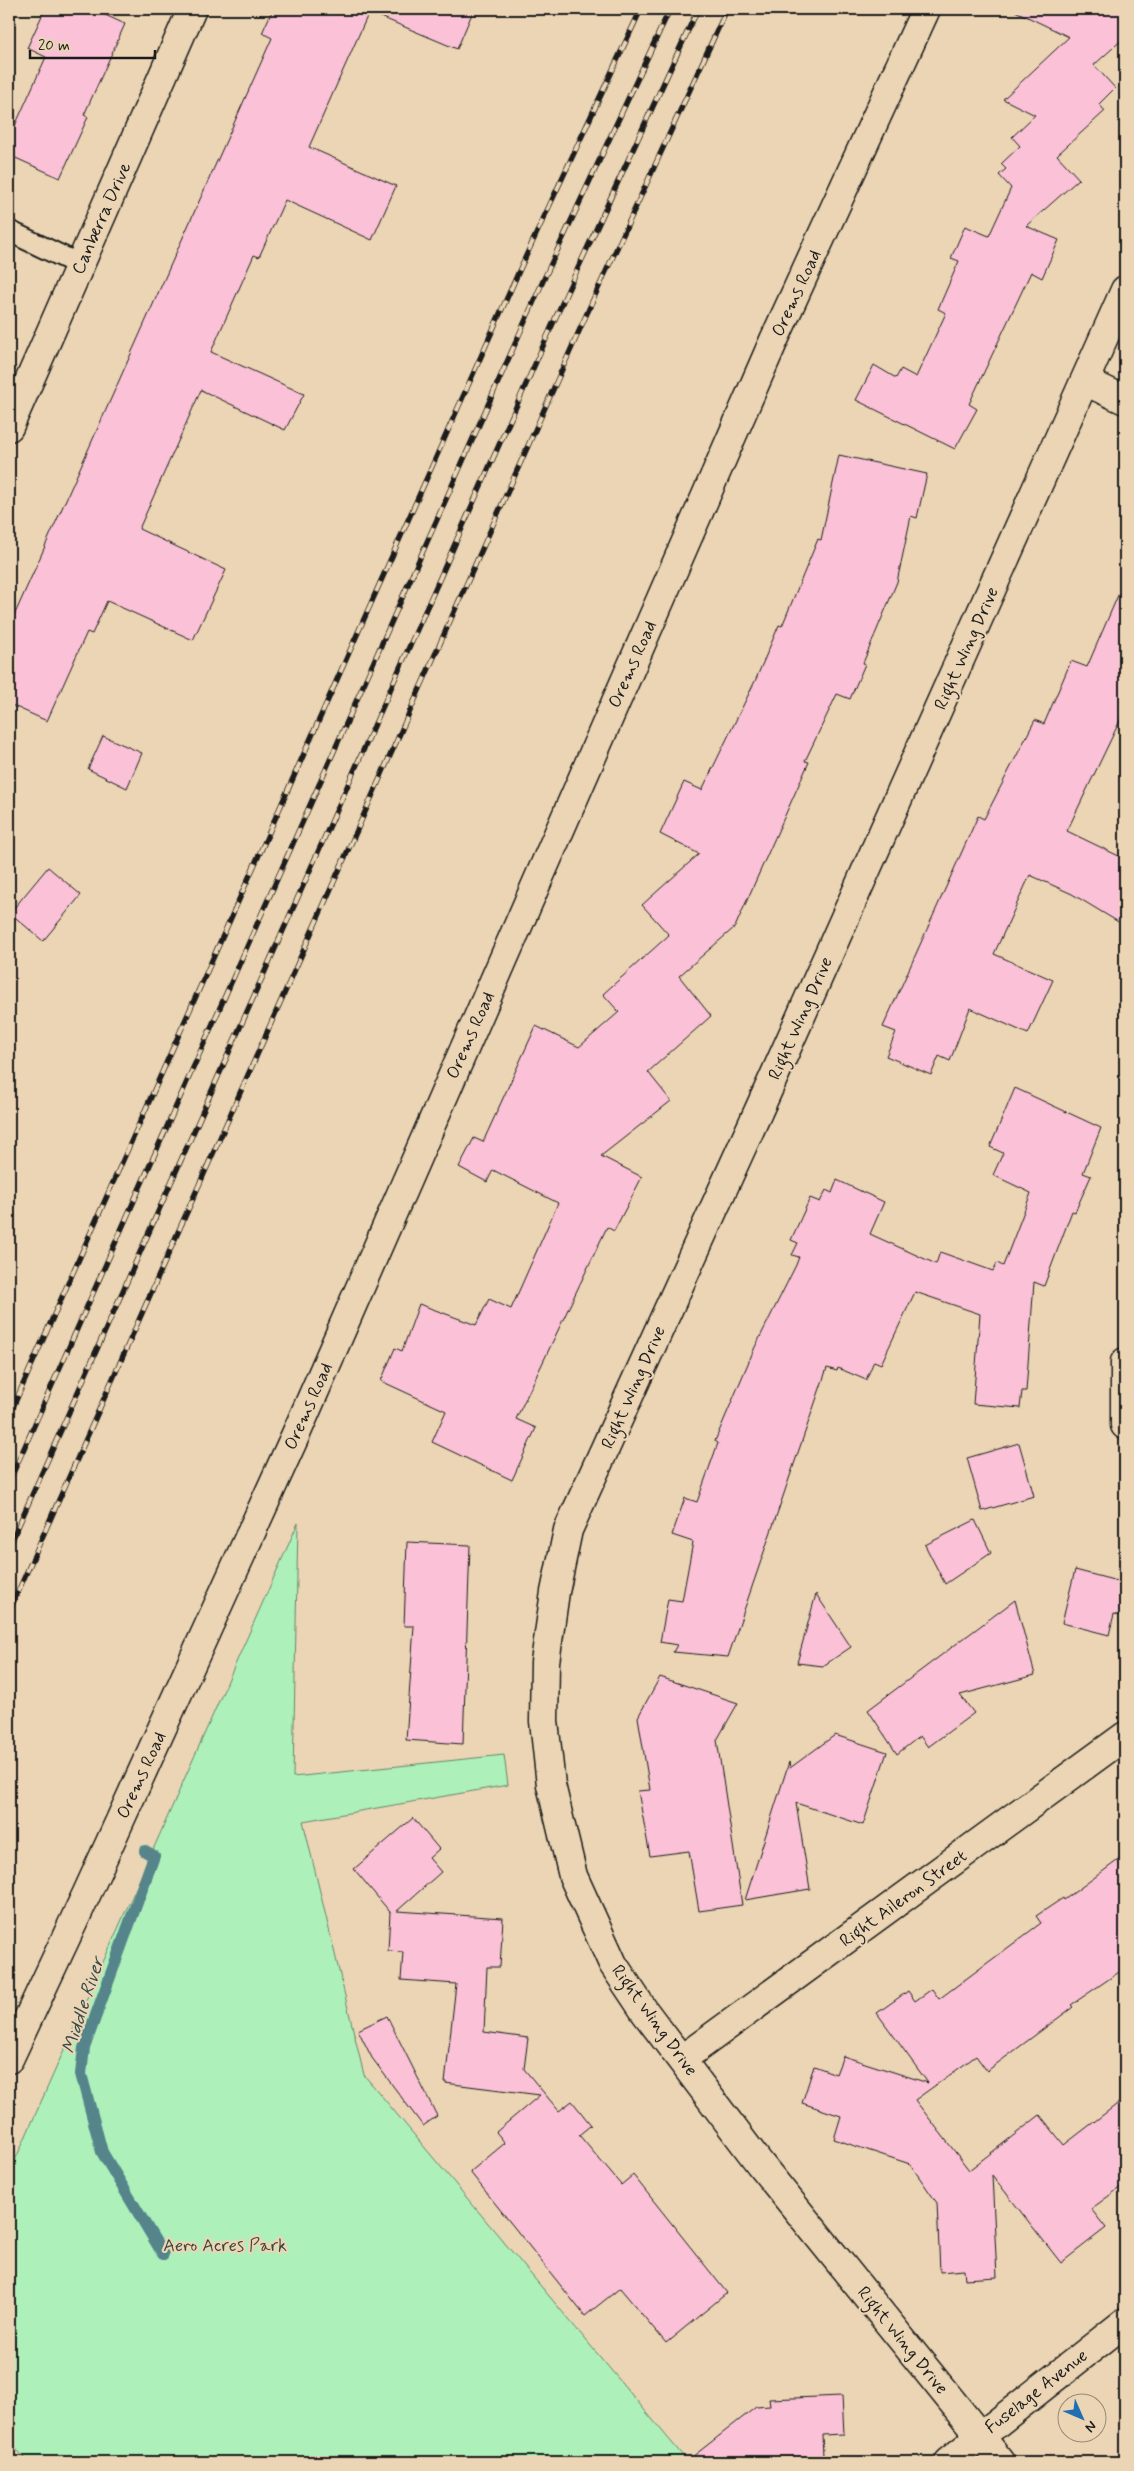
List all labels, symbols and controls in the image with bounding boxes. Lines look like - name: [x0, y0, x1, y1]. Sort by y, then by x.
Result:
- scale bar: [30, 28, 155, 60]
- text: 20 m: [38, 36, 70, 56]
- street label: Canberra Drive: [66, 159, 137, 278]
- street label: Orems Road: [766, 246, 827, 341]
- street label: Right Wing Drive: [929, 583, 1007, 715]
- street label: Orems Road: [603, 617, 663, 712]
- street label: Right Wing Drive: [763, 953, 841, 1085]
- street label: Orems Road: [441, 988, 501, 1083]
- street label: Right Wing Drive: [596, 1322, 674, 1454]
- street label: Orems Road: [279, 1359, 339, 1454]
- street label: Orems Road: [111, 1728, 172, 1823]
- street label: Right Aileron Street: [835, 1844, 974, 1955]
- water label: Middle River: [56, 1952, 111, 2057]
- street label: Right Wing Drive: [604, 1960, 703, 2082]
- park label: Aero Acres Park: [163, 2234, 287, 2258]
- street label: Right Wing Drive: [850, 2282, 953, 2401]
- street label: Fuselage Avenue: [980, 2344, 1093, 2440]
- north arrow: [1056, 2394, 1106, 2444]
- text: N: [1081, 2417, 1100, 2436]

